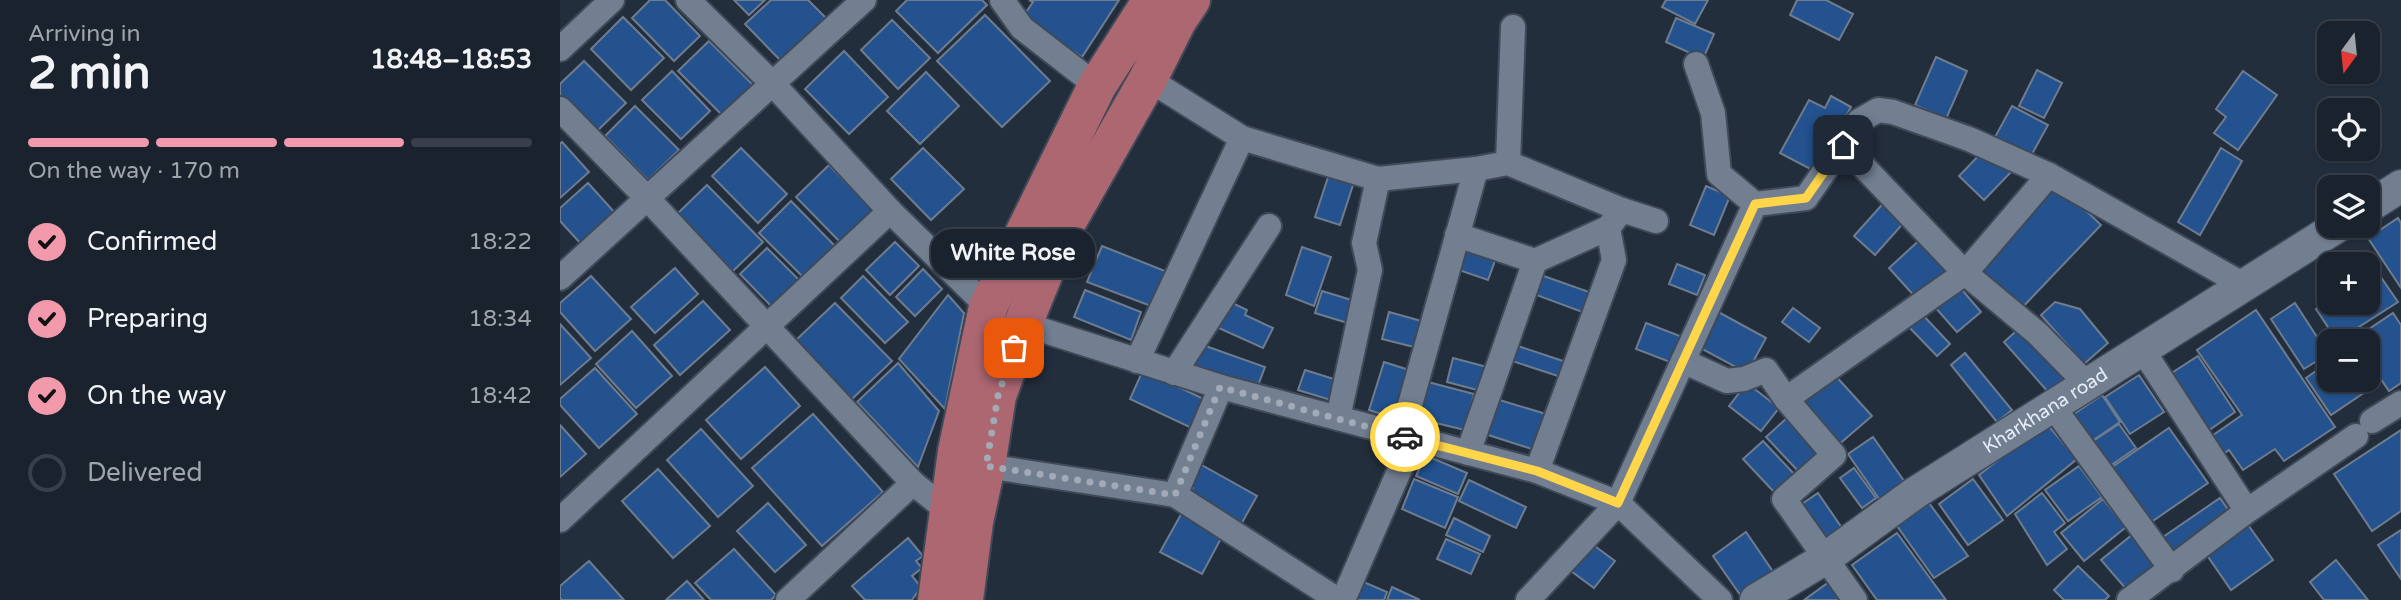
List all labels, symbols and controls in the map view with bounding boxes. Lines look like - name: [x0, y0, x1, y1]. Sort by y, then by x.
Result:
- text: Arriving in: [28, 20, 141, 48]
- north arrow: [2317, 21, 2380, 84]
- map controls: [2317, 21, 2380, 392]
- text: 18:48–18:53: [370, 44, 532, 75]
- text: 2 min: [28, 46, 151, 101]
- button: locate: [2317, 98, 2380, 161]
- pin: [1813, 115, 1873, 175]
- icon: home: [1824, 126, 1862, 164]
- text: On the way · 170 m: [28, 157, 240, 185]
- button: layers: [2317, 175, 2380, 238]
- icon: check: [28, 223, 66, 261]
- text: Confirmed: [87, 226, 217, 257]
- text: 18:22: [468, 228, 532, 256]
- callout: White Rose: [932, 229, 1096, 278]
- text: White Rose: [950, 239, 1076, 267]
- button: +: [2317, 252, 2380, 315]
- icon: check: [28, 300, 66, 338]
- text: Preparing: [87, 303, 208, 334]
- text: 18:34: [468, 305, 532, 333]
- pin: [984, 318, 1044, 378]
- icon: bag: [995, 329, 1033, 367]
- button: −: [2317, 329, 2380, 392]
- street label: Kharkhana road: [1979, 363, 2112, 458]
- icon: check: [28, 377, 66, 415]
- text: On the way: [87, 380, 227, 411]
- text: 18:42: [468, 382, 532, 410]
- courier: [1370, 402, 1440, 472]
- icon: car: [1386, 418, 1424, 456]
- text: Delivered: [87, 457, 203, 488]

